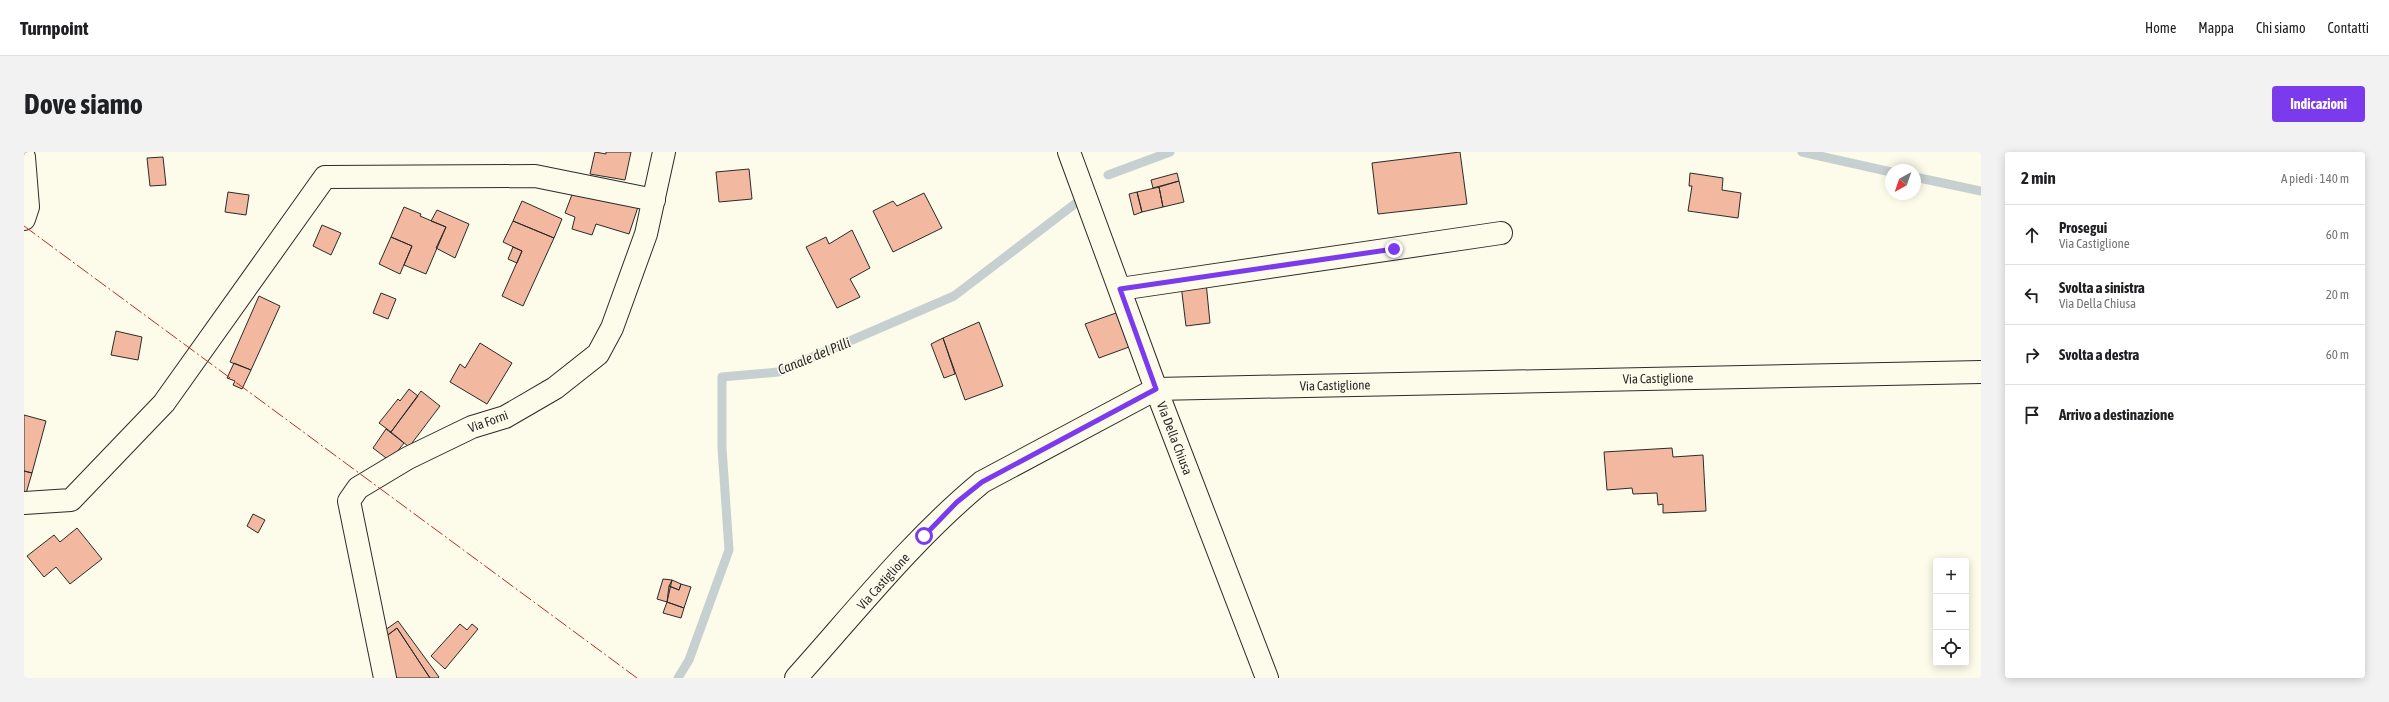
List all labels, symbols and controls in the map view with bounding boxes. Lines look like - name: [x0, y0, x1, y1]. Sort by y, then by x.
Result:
- text: Turnpoint: [20, 17, 88, 39]
- text: Home: [2145, 20, 2176, 36]
- text: Mappa: [2198, 20, 2234, 36]
- text: Chi siamo: [2256, 20, 2306, 36]
- text: Contatti: [2328, 20, 2369, 36]
- button: Indicazioni: [2272, 86, 2365, 122]
- text: Dove siamo: [24, 88, 143, 120]
- north arrow: [1885, 164, 1921, 200]
- text: 2 min: [2021, 168, 2056, 188]
- text: A piedi · 140 m: [2281, 171, 2349, 186]
- text: Prosegui: [2059, 219, 2107, 236]
- icon: ahead: [2021, 224, 2043, 246]
- text: 60 m: [2326, 227, 2349, 242]
- text: Via Castiglione: [2059, 236, 2130, 251]
- route end: [1385, 240, 1403, 258]
- text: Svolta a sinistra: [2059, 279, 2145, 296]
- icon: left: [2021, 284, 2043, 306]
- text: 20 m: [2326, 287, 2349, 302]
- text: Via Della Chiusa: [2059, 296, 2136, 311]
- water label: Canale del Pilli: [775, 334, 853, 378]
- icon: right: [2021, 344, 2043, 366]
- text: Svolta a destra: [2059, 346, 2139, 363]
- text: 60 m: [2326, 347, 2349, 362]
- street label: Via Castiglione: [1623, 370, 1694, 387]
- street label: Via Castiglione: [1300, 377, 1371, 394]
- street label: Via Della Chiusa: [1154, 399, 1195, 477]
- icon: arrive: [2021, 404, 2043, 426]
- text: Arrivo a destinazione: [2059, 406, 2174, 423]
- street label: Via Forni: [466, 407, 510, 436]
- route start: [915, 527, 933, 545]
- street label: Via Castiglione: [854, 550, 913, 613]
- map controls: [1933, 558, 1969, 666]
- button: +: [1933, 558, 1969, 594]
- button: −: [1933, 594, 1969, 630]
- button: locate: [1933, 630, 1969, 666]

